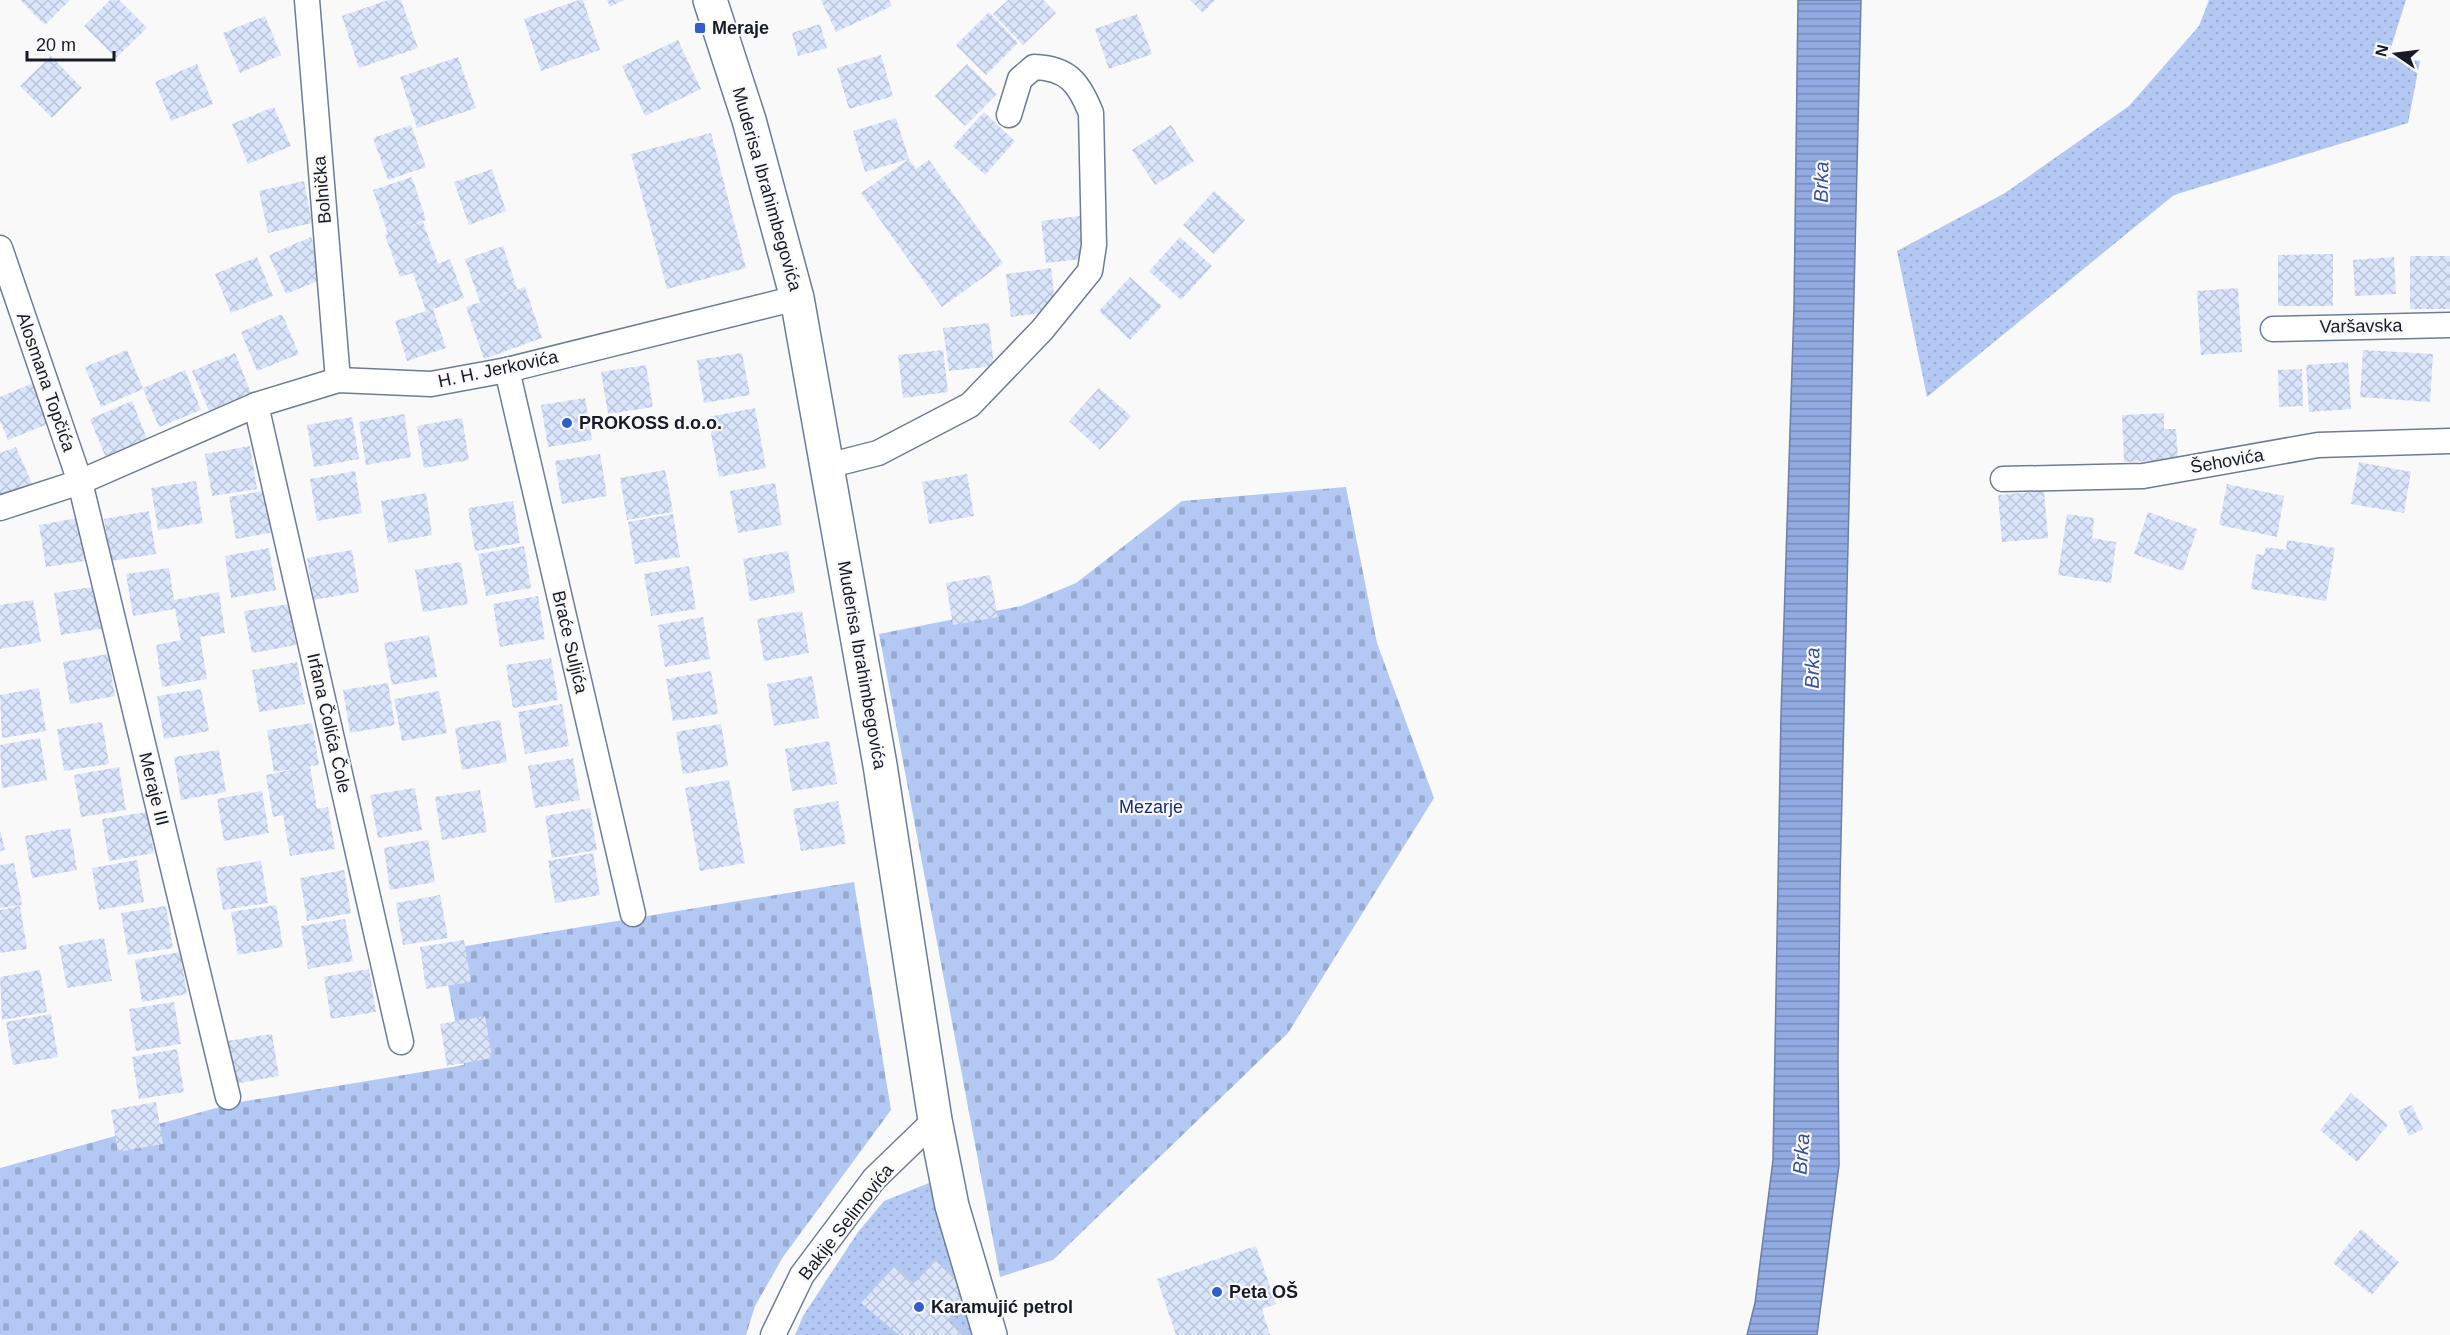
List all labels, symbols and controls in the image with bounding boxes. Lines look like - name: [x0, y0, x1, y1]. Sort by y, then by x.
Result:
- place label: Meraje: [712, 18, 769, 38]
- marker: Meraje: [693, 21, 707, 35]
- scale bar: [27, 24, 114, 62]
- north arrow: [2366, 24, 2426, 84]
- text: 20 m: [36, 35, 76, 55]
- text: N: [2372, 43, 2392, 58]
- street label: Muderisa Ibrahimbegovića: [728, 85, 806, 294]
- street label: Bolnička: [309, 154, 335, 225]
- water label: Brka: [1810, 161, 1832, 203]
- street label: Alosmana Topčića: [13, 310, 80, 455]
- street label: Varšavska: [2319, 315, 2404, 337]
- street label: H. H. Jerkovića: [436, 346, 561, 391]
- place label: PROKOSS d.o.o.: [579, 413, 722, 433]
- marker: PROKOSS d.o.o.: [560, 416, 574, 430]
- street label: Šehovića: [2189, 444, 2266, 477]
- street label: Muderisa Ibrahimbegovića: [834, 559, 890, 772]
- street label: Braće Suljića: [548, 589, 592, 696]
- water label: Brka: [1801, 647, 1823, 689]
- street label: Irfana Čolića Čole: [303, 651, 356, 795]
- street label: Meraje III: [135, 750, 173, 828]
- park label: Mezarje: [1119, 797, 1183, 817]
- water label: Brka: [1789, 1133, 1813, 1175]
- street label: Bakije Selimovića: [795, 1159, 898, 1284]
- place label: Peta OŠ: [1229, 1281, 1298, 1302]
- marker: Peta OŠ: [1210, 1285, 1224, 1299]
- place label: Karamujić petrol: [931, 1297, 1073, 1317]
- marker: Karamujić petrol: [912, 1300, 926, 1314]

